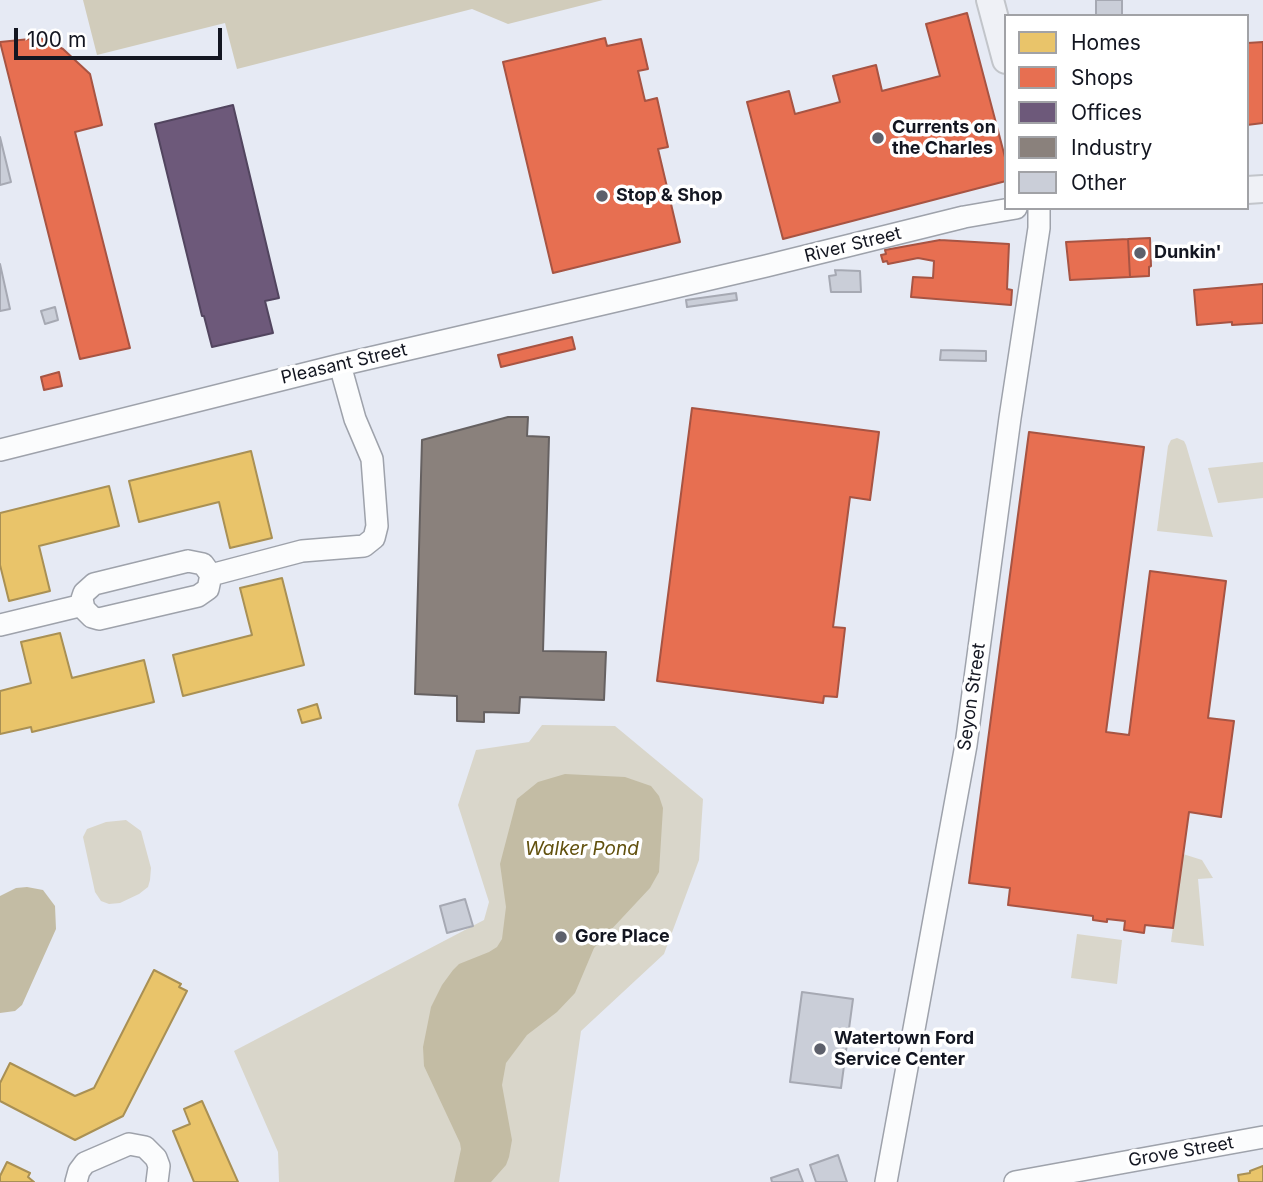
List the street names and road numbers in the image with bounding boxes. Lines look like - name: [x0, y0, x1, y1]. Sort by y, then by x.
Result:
- street label: River Street: [802, 223, 904, 267]
- street label: Pleasant Street: [279, 339, 409, 389]
- street label: Seyon Street: [954, 642, 990, 752]
- street label: Grove Street: [1127, 1132, 1235, 1172]

